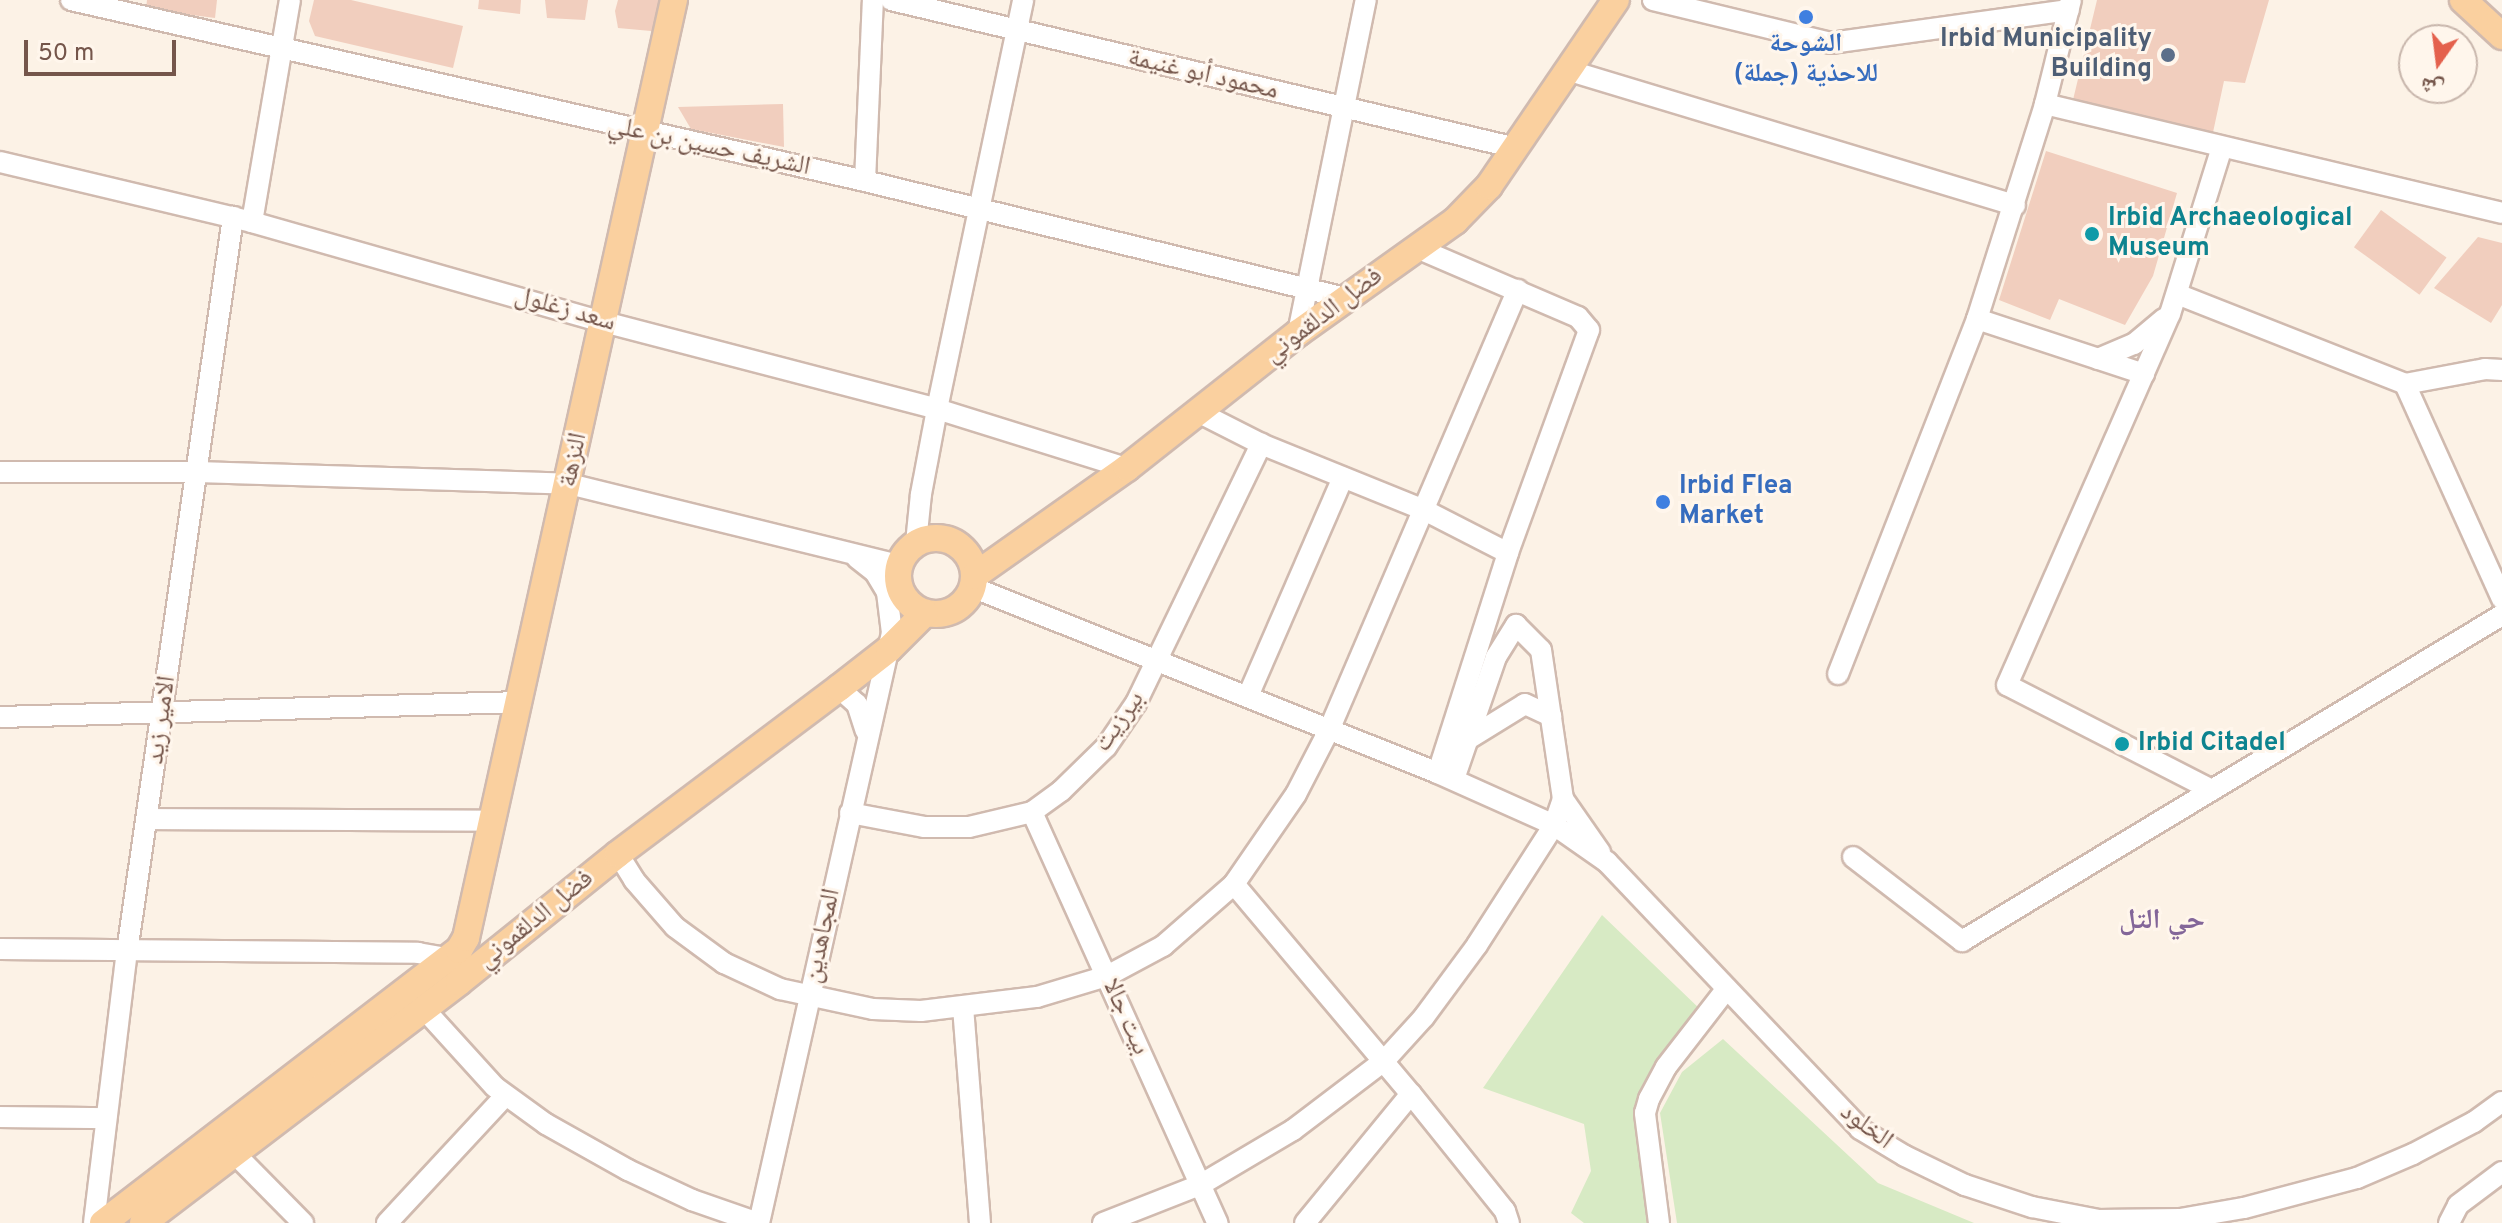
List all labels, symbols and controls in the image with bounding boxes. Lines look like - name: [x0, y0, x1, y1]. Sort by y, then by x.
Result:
- marker: الشوحة للاحذية (جملة): [1797, 8, 1815, 26]
- scale bar: [28, 24, 180, 74]
- place label: Irbid Municipality Building: [1940, 24, 2152, 86]
- north arrow: [2398, 24, 2478, 104]
- place label: الشوحة للاحذية (جملة): [1734, 29, 1878, 90]
- text: 50 m: [38, 39, 94, 69]
- street label: محمود أبو غنيمة: [1125, 43, 1281, 107]
- marker: Irbid Municipality Building: [2159, 46, 2177, 64]
- text: ش: [2418, 70, 2447, 102]
- street label: الشريف حسين بن علي: [605, 110, 813, 184]
- place label: Irbid Archaeological Museum: [2108, 203, 2354, 264]
- marker: Irbid Archaeological Museum: [2083, 225, 2101, 243]
- street label: فضل الدلقموني: [1259, 261, 1389, 371]
- street label: سعد زغلول: [511, 281, 619, 339]
- street label: النزهة: [553, 430, 595, 490]
- place label: Irbid Flea Market: [1679, 471, 1793, 532]
- marker: Irbid Flea Market: [1654, 493, 1672, 511]
- street label: الامير زيد: [140, 674, 184, 766]
- street label: بيرزيت: [1088, 686, 1152, 758]
- place label: Irbid Citadel: [2138, 728, 2286, 760]
- marker: Irbid Citadel: [2113, 735, 2131, 753]
- street label: فضل الدلقموني: [472, 864, 600, 976]
- street label: المجاهدين: [798, 886, 848, 986]
- district label: حي التل: [2119, 904, 2205, 938]
- street label: بيت جالا: [1094, 974, 1156, 1060]
- street label: الخلود: [1833, 1097, 1899, 1157]

